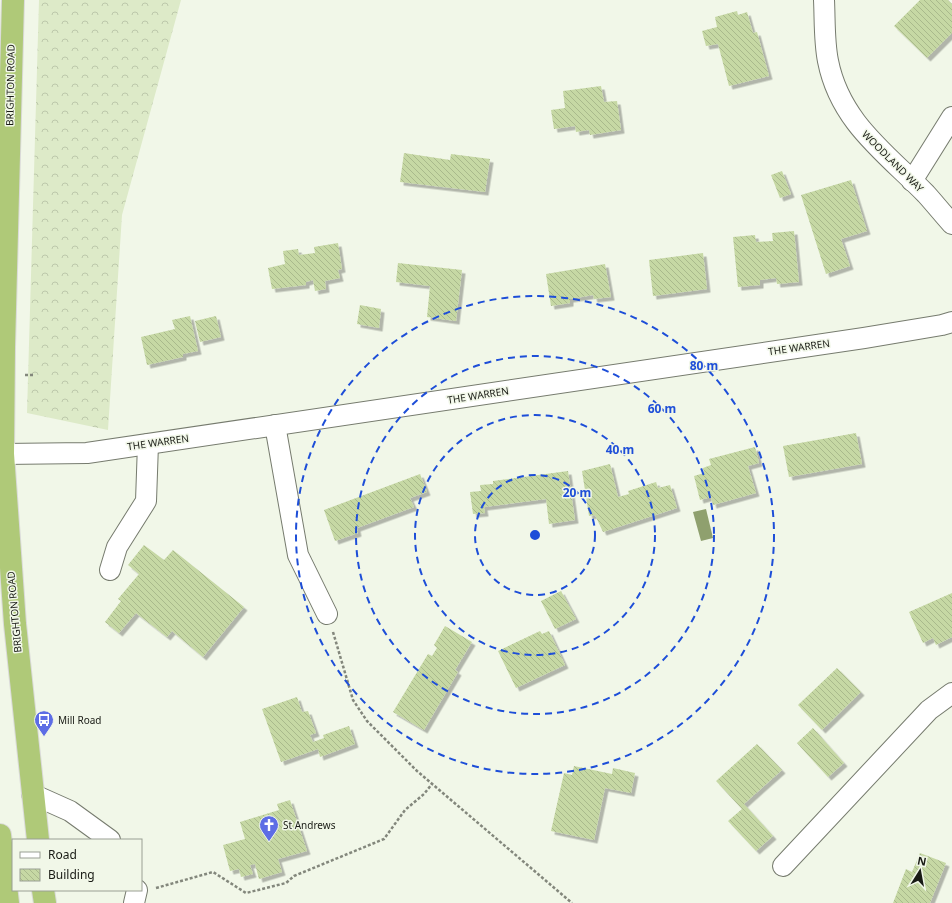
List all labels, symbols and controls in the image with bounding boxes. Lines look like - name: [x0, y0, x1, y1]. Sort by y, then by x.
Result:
- street label: BRIGHTON ROAD: [2, 44, 18, 126]
- street label: WOODLAND WAY: [859, 127, 927, 195]
- street label: THE WARREN: [767, 336, 831, 358]
- text: 80 m: [690, 357, 718, 374]
- street label: THE WARREN: [446, 383, 510, 407]
- text: 60 m: [648, 400, 676, 417]
- street label: THE WARREN: [126, 431, 190, 453]
- text: 40 m: [606, 441, 634, 458]
- text: 20 m: [563, 484, 591, 501]
- centre of rings: [528, 528, 542, 542]
- street label: BRIGHTON ROAD: [3, 571, 25, 653]
- bus stop icon: Mill Road: [33, 709, 55, 737]
- place label: Mill Road: [58, 713, 101, 727]
- church icon: St Andrews: [258, 814, 280, 842]
- place label: St Andrews: [283, 818, 336, 832]
- legend: [12, 839, 142, 891]
- text: Road: [48, 846, 77, 863]
- north arrow: [900, 851, 940, 891]
- text: N: [916, 852, 928, 869]
- text: Building: [48, 866, 95, 883]

